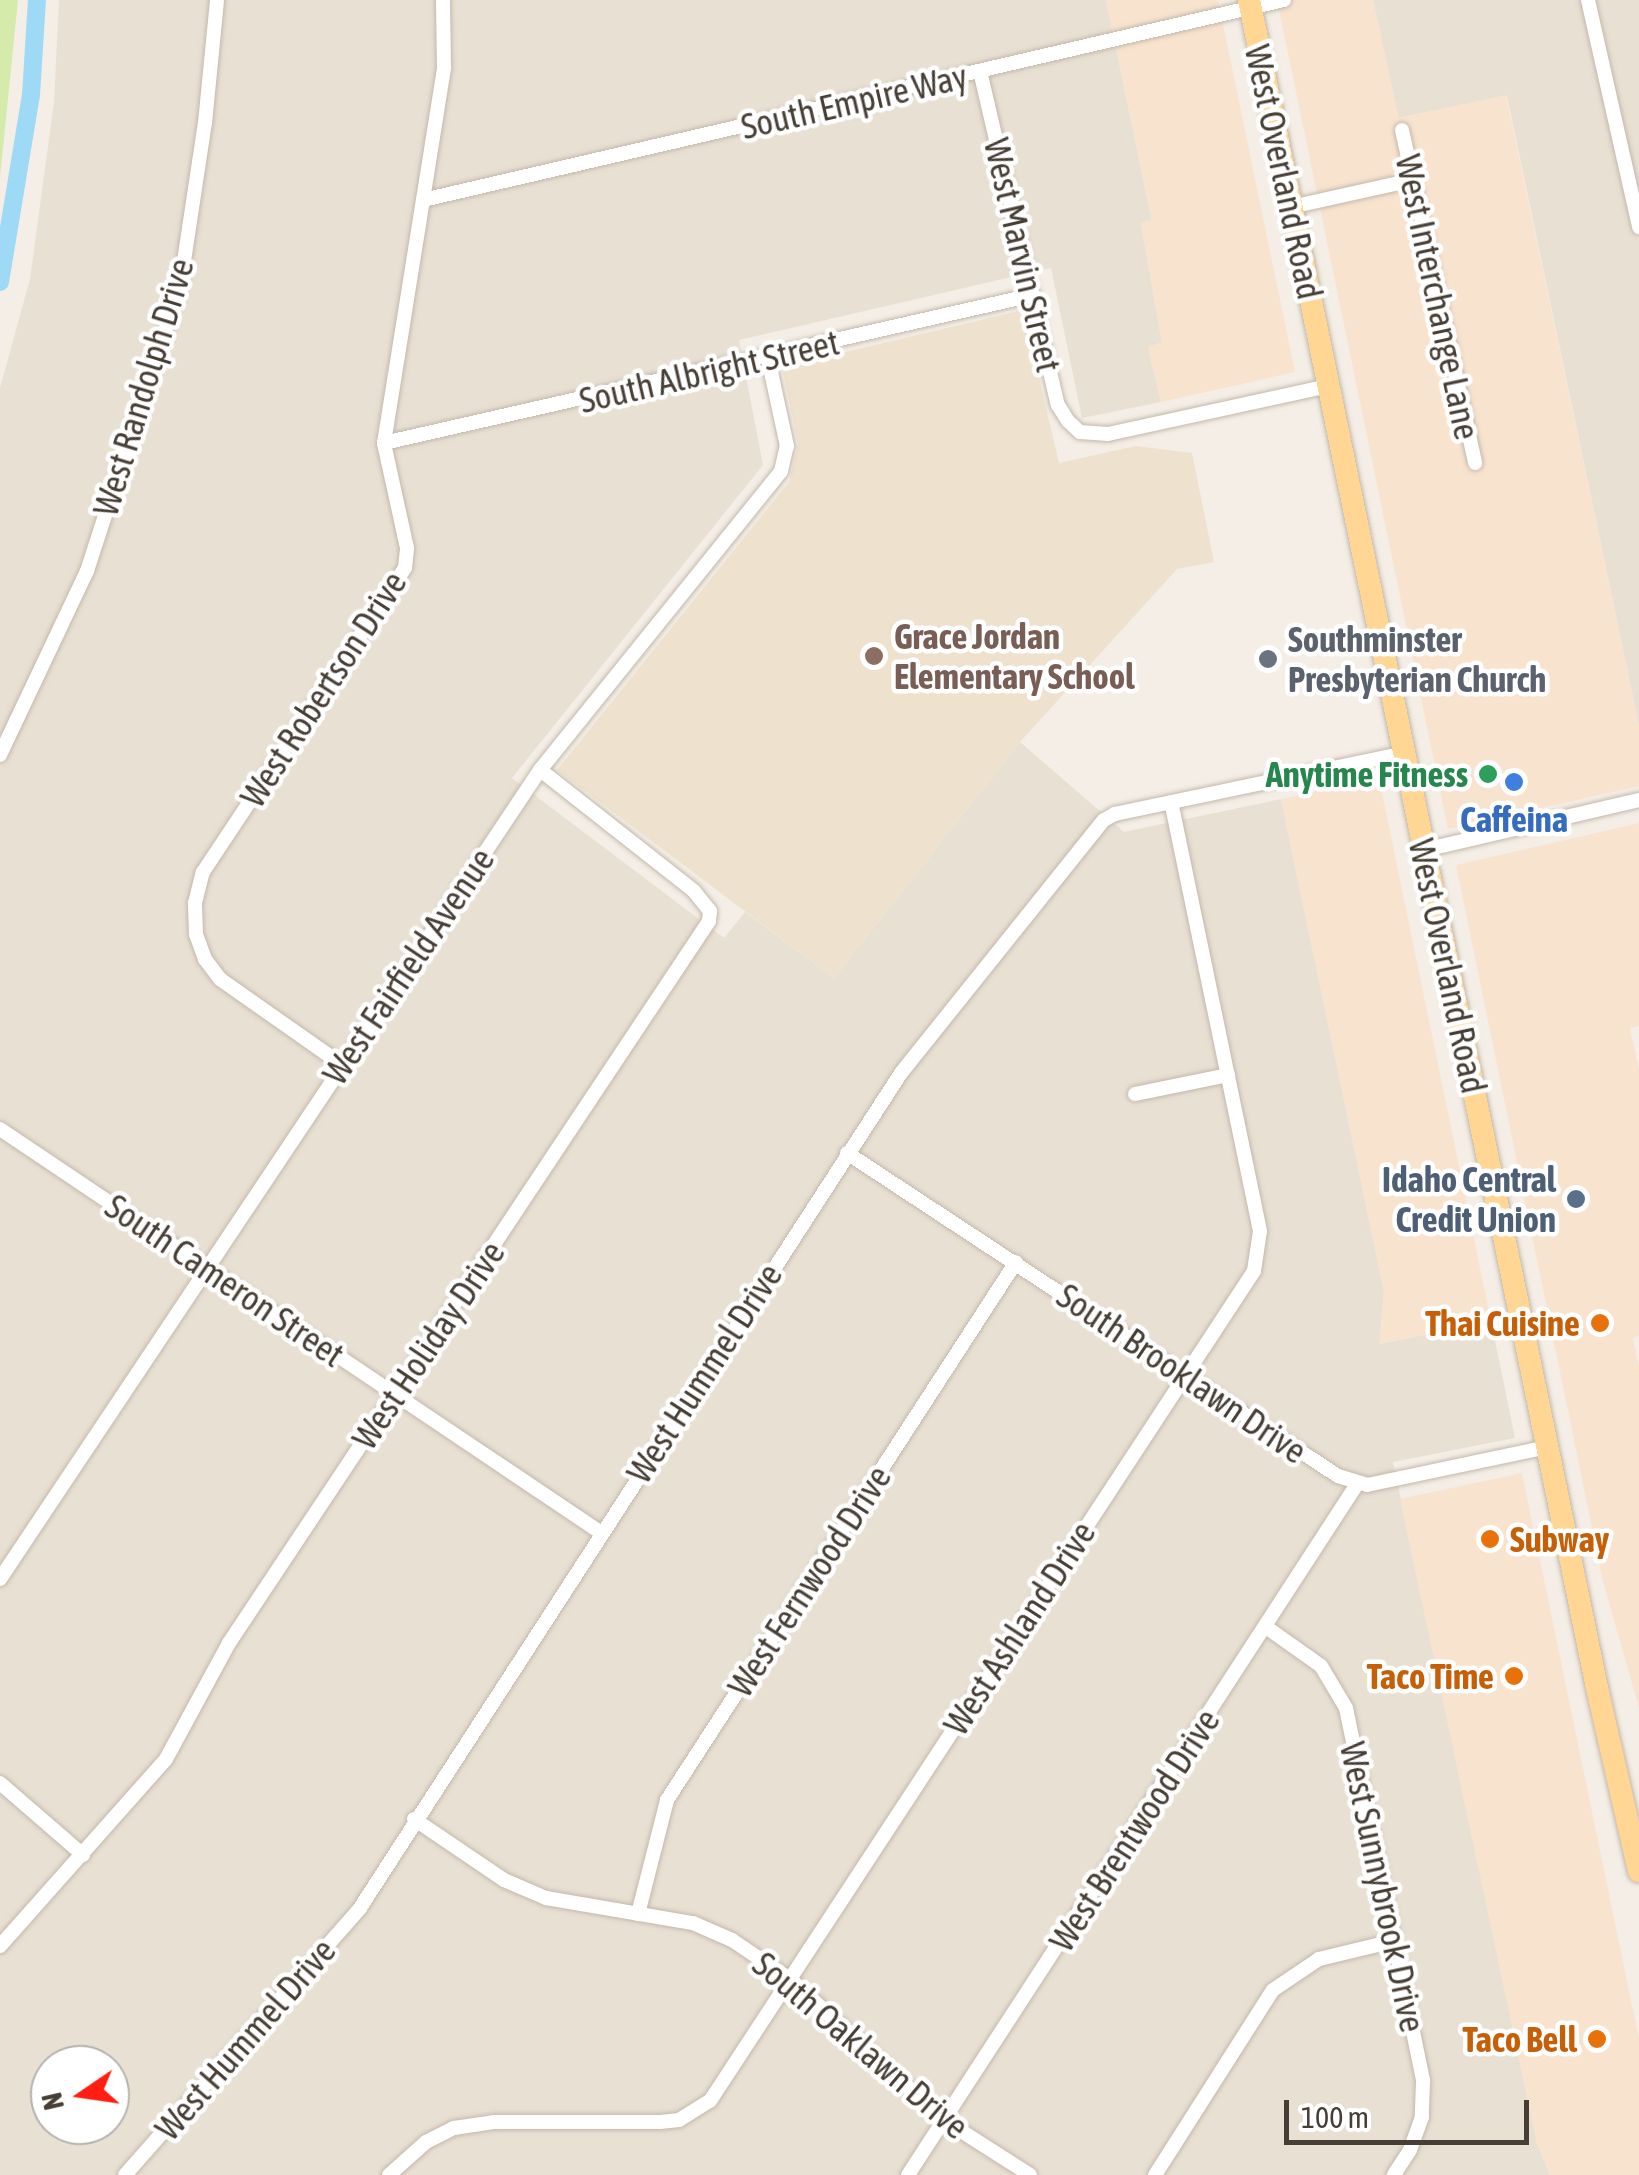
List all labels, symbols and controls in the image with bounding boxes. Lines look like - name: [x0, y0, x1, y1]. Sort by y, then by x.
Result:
- street label: West Overland Road: [1237, 41, 1331, 303]
- street label: South Empire Way: [737, 55, 971, 147]
- street label: West Marvin Street: [976, 134, 1070, 376]
- street label: West Interchange Lane: [1387, 151, 1489, 443]
- street label: West Randolph Drive: [84, 253, 202, 521]
- street label: South Albright Street: [575, 321, 843, 421]
- street label: West Robertson Drive: [231, 563, 415, 815]
- place label: Grace Jordan Elementary School: [894, 615, 1134, 697]
- place label: Southminster Presbyterian Church: [1288, 618, 1546, 700]
- marker: Grace Jordan Elementary School: [863, 645, 885, 667]
- marker: Southminster Presbyterian Church: [1257, 648, 1279, 670]
- place label: Anytime Fitness: [1266, 753, 1468, 795]
- marker: Anytime Fitness: [1477, 763, 1499, 785]
- marker: Caffeina: [1503, 771, 1525, 793]
- place label: Caffeina: [1460, 798, 1568, 840]
- street label: West Overland Road: [1401, 835, 1495, 1097]
- street label: West Fairfield Avenue: [313, 840, 503, 1092]
- place label: Idaho Central Credit Union: [1382, 1158, 1556, 1240]
- street label: South Cameron Street: [98, 1185, 352, 1375]
- marker: Idaho Central Credit Union: [1565, 1188, 1587, 1210]
- street label: West Holiday Drive: [343, 1233, 513, 1457]
- street label: West Hummel Drive: [617, 1255, 791, 1491]
- street label: South Brooklawn Drive: [1050, 1274, 1314, 1472]
- place label: Thai Cuisine: [1425, 1302, 1580, 1344]
- marker: Thai Cuisine: [1589, 1312, 1611, 1334]
- street label: West Fernwood Drive: [719, 1458, 899, 1704]
- street label: West Ashland Drive: [934, 1514, 1104, 1742]
- place label: Subway: [1510, 1518, 1609, 1560]
- marker: Subway: [1479, 1528, 1501, 1550]
- place label: Taco Time: [1367, 1655, 1494, 1697]
- marker: Taco Time: [1503, 1665, 1525, 1687]
- street label: West Brentwood Drive: [1040, 1701, 1228, 1959]
- street label: West Sunnybrook Drive: [1332, 1738, 1434, 2036]
- street label: West Hummel Drive: [146, 1930, 344, 2148]
- street label: South Oaklawn Drive: [745, 1943, 977, 2147]
- place label: Taco Bell: [1463, 2018, 1577, 2060]
- marker: Taco Bell: [1586, 2028, 1608, 2050]
- north arrow: [30, 2045, 130, 2145]
- scale bar: [1289, 2080, 1534, 2142]
- text: N: [35, 2090, 70, 2113]
- text: 100 m: [1301, 2100, 1369, 2134]

